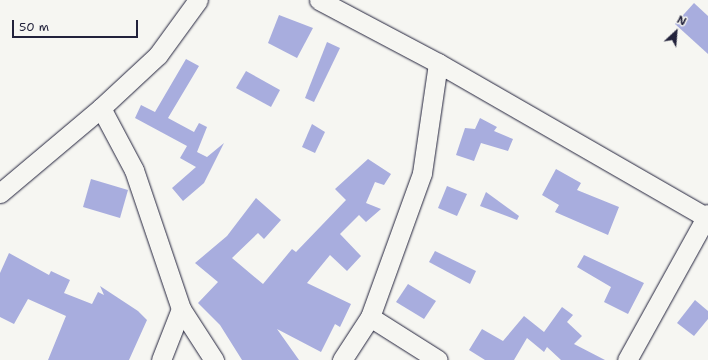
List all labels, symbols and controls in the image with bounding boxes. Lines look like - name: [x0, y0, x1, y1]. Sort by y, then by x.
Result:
- scale bar: [14, 12, 140, 38]
- north arrow: [656, 12, 696, 52]
- text: N: [674, 12, 689, 29]
- text: 50 m: [19, 19, 49, 35]

